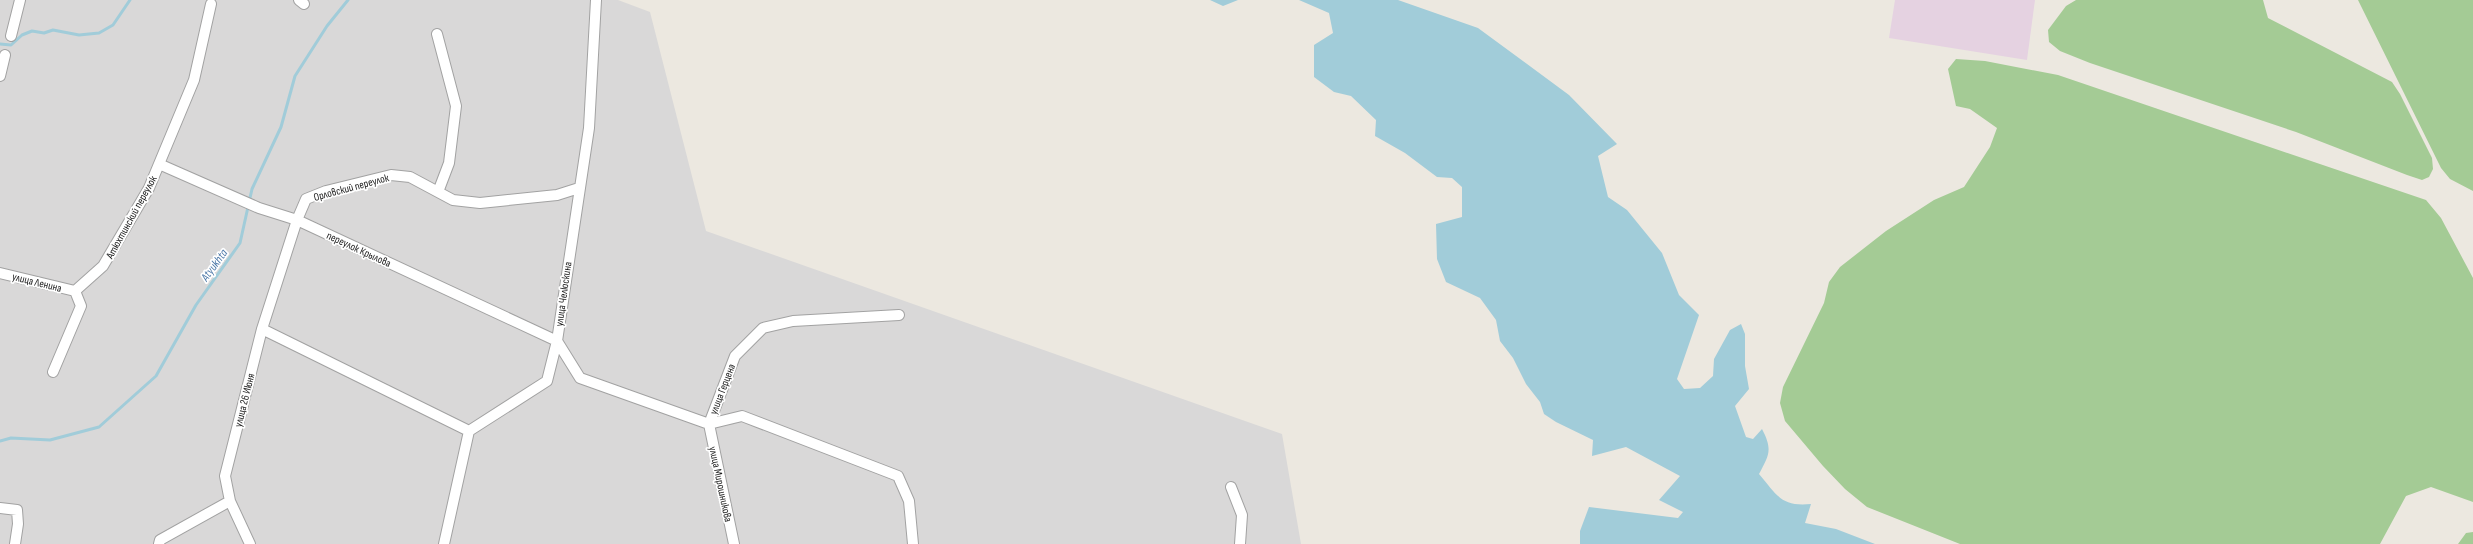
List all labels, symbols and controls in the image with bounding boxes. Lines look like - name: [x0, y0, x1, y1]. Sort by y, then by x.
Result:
- street label: Орловский переулок: [312, 171, 391, 204]
- street label: Атюхтинский переулок: [103, 173, 160, 262]
- street label: переулок Крылова: [324, 229, 393, 270]
- water label: Atyukhta: [197, 246, 231, 285]
- street label: улица Челюскина: [553, 261, 574, 327]
- street label: улица Ленина: [11, 270, 63, 295]
- street label: улица Герцена: [707, 362, 738, 416]
- street label: улица 26 Июня: [232, 372, 257, 428]
- street label: улица Мирошникова: [706, 445, 735, 523]

